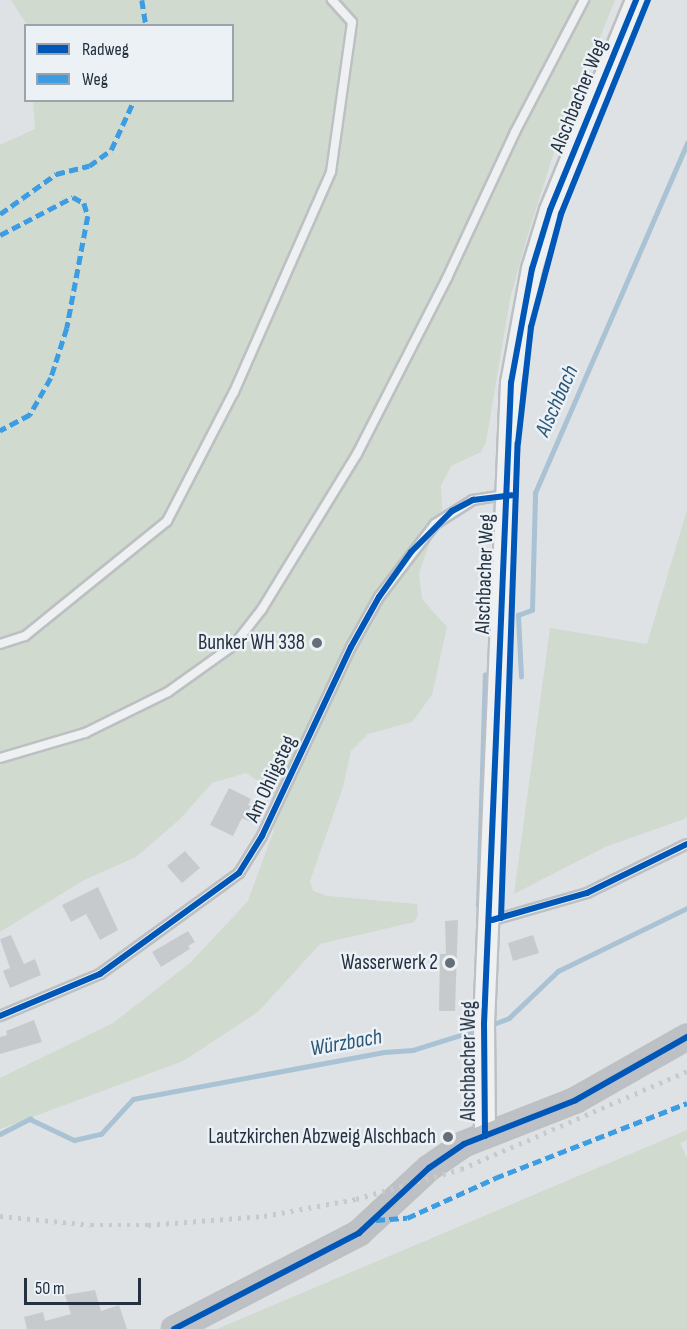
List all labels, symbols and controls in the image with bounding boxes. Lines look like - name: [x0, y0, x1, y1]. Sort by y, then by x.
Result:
- legend: [24, 24, 234, 102]
- street label: Alschbacher Weg: [545, 36, 613, 156]
- text: Radweg: [82, 39, 129, 60]
- text: Weg: [82, 69, 108, 90]
- water label: Alschbach: [530, 361, 584, 441]
- street label: Alschbacher Weg: [470, 513, 500, 635]
- place label: Bunker WH 338: [198, 630, 305, 656]
- marker: Bunker WH 338: [310, 636, 324, 650]
- street label: Am Ohligsteg: [240, 732, 302, 826]
- place label: Wasserwerk 2: [341, 950, 438, 976]
- marker: Wasserwerk 2: [443, 956, 457, 970]
- street label: Alschbacher Weg: [456, 1001, 482, 1121]
- water label: Würzbach: [308, 1024, 384, 1062]
- place label: Lautzkirchen Abzweig Alschbach: [208, 1124, 436, 1150]
- marker: Lautzkirchen Abzweig Alschbach: [441, 1130, 455, 1144]
- scale bar: [27, 1266, 144, 1304]
- text: 50 m: [35, 1278, 65, 1299]

